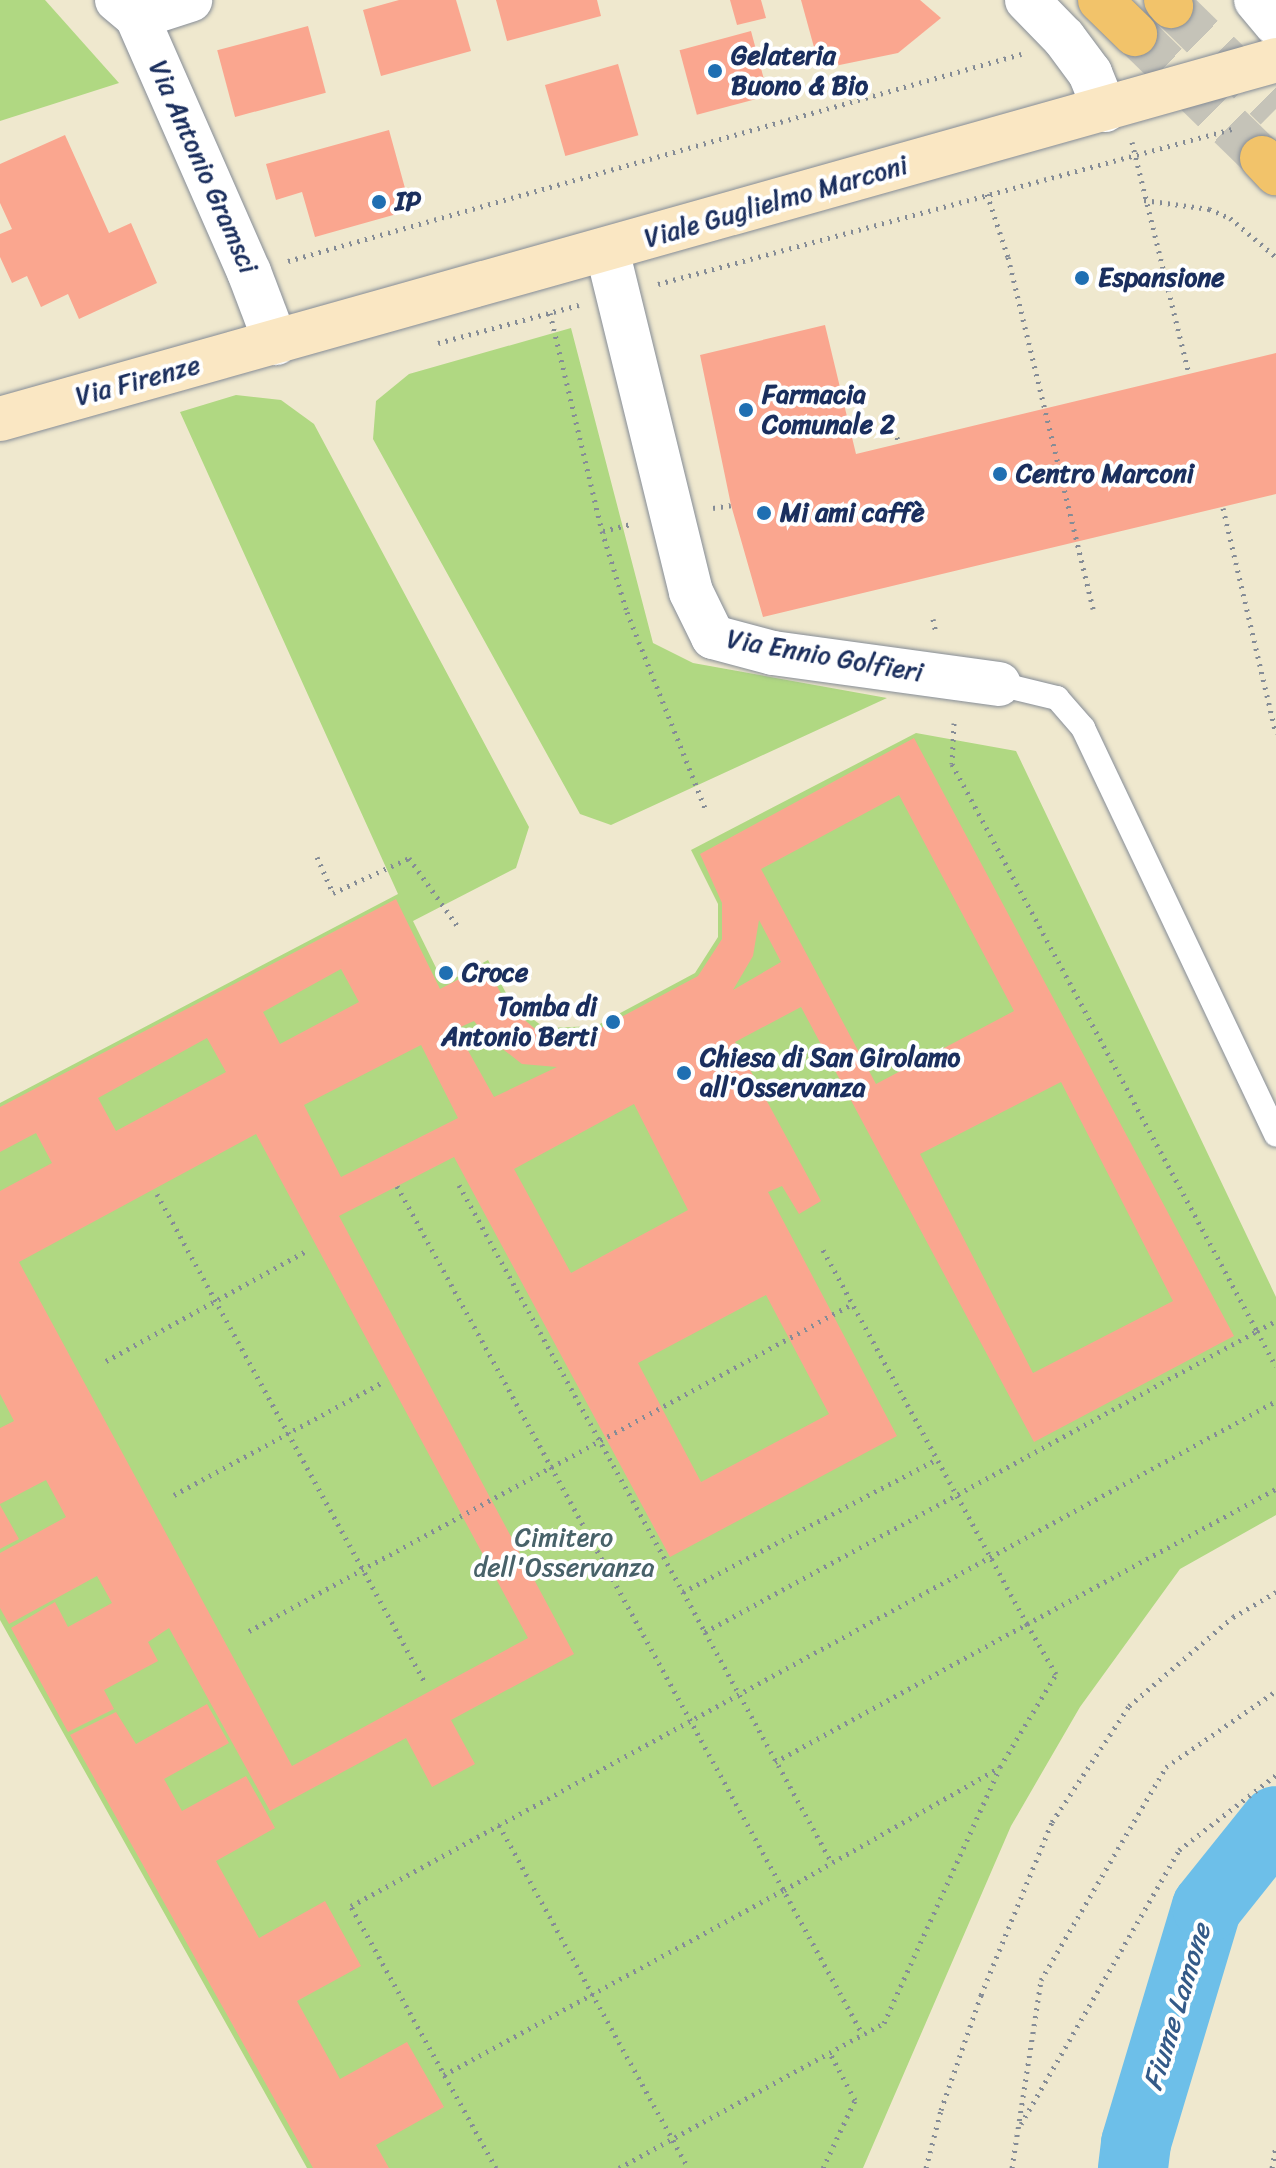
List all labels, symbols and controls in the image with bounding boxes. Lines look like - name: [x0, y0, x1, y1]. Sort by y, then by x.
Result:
- place label: Gelateria Buono & Bio: [731, 40, 868, 102]
- street label: Via Antonio Gramsci: [142, 56, 264, 278]
- marker: Gelateria Buono & Bio: [706, 62, 724, 80]
- street label: Viale Guglielmo Marconi: [641, 149, 911, 255]
- place label: IP: [395, 186, 421, 218]
- marker: IP: [370, 193, 388, 211]
- place label: Espansione: [1098, 262, 1225, 294]
- marker: Espansione: [1073, 269, 1091, 287]
- street label: Via Firenze: [73, 350, 203, 412]
- place label: Farmacia Comunale 2: [762, 379, 895, 440]
- marker: Farmacia Comunale 2: [737, 401, 755, 419]
- place label: Centro Marconi: [1016, 458, 1194, 490]
- marker: Centro Marconi: [991, 465, 1009, 483]
- place label: Mi ami caffè: [780, 497, 925, 529]
- marker: Mi ami caffè: [755, 504, 773, 522]
- street label: Via Ennio Golfieri: [724, 623, 926, 689]
- place label: Croce: [462, 957, 528, 989]
- marker: Croce: [437, 964, 455, 982]
- place label: Tomba di Antonio Berti: [441, 991, 597, 1052]
- marker: Tomba di Antonio Berti: [604, 1013, 622, 1031]
- place label: Chiesa di San Girolamo all'Osservanza: [700, 1042, 961, 1104]
- marker: Chiesa di San Girolamo all'Osservanza: [675, 1064, 693, 1082]
- park label: Cimitero dell'Osservanza: [474, 1522, 654, 1584]
- water label: Fiume Lamone: [1136, 1920, 1218, 2094]

